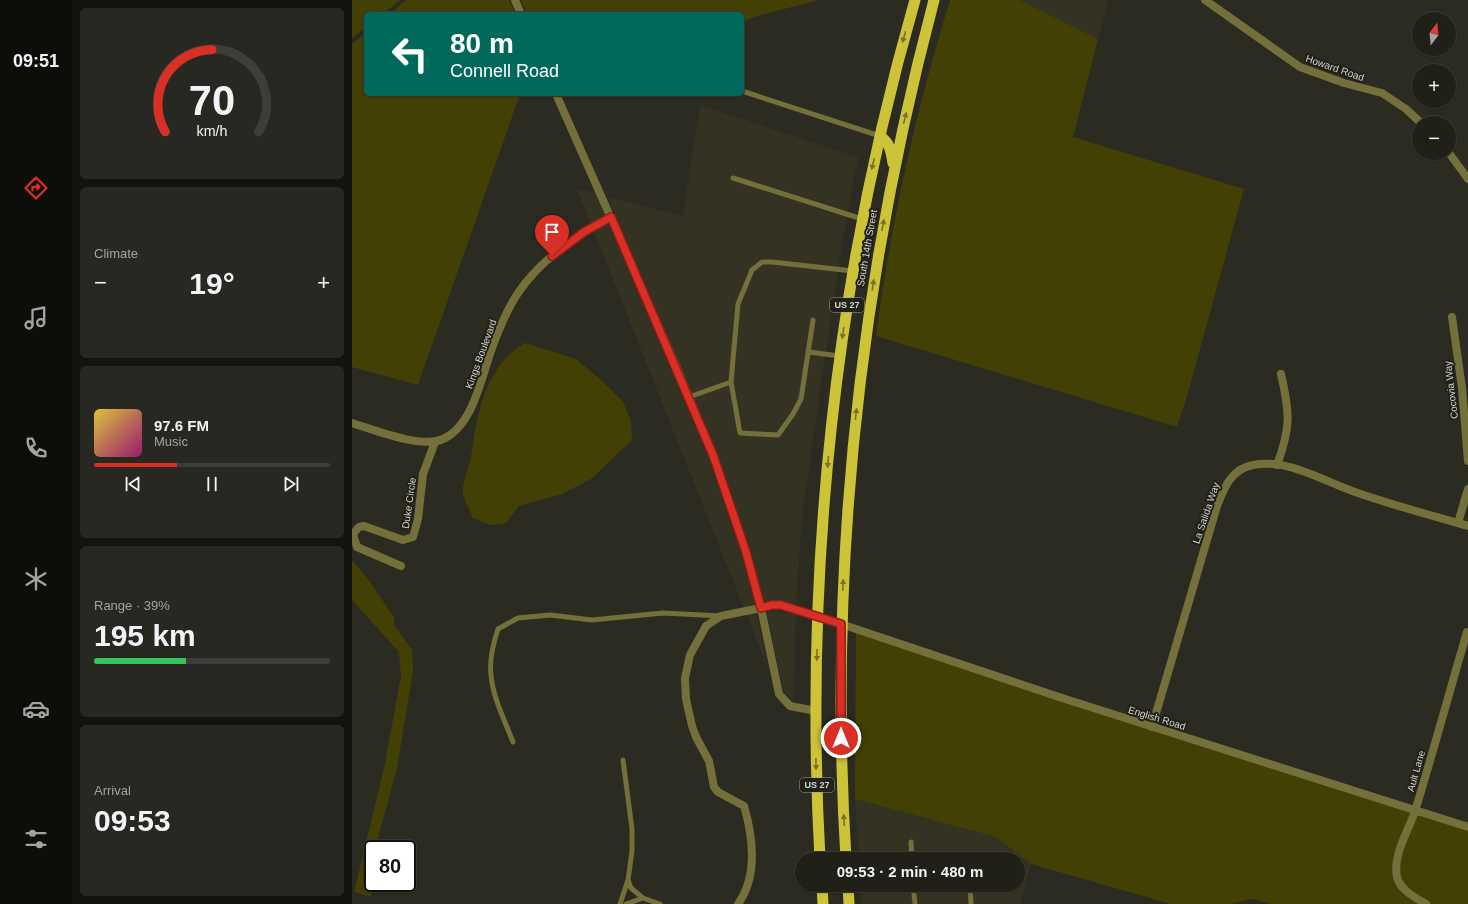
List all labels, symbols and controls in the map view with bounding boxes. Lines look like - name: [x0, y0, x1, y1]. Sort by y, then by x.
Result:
- north arrow: [1412, 12, 1456, 56]
- map controls: [1412, 12, 1456, 160]
- icon: left: [384, 28, 436, 80]
- text: 80 m: [450, 28, 514, 59]
- one-way arrow: [901, 32, 907, 44]
- text: 09:51: [13, 51, 59, 71]
- street label: Howard Road: [1304, 53, 1366, 83]
- text: Connell Road: [450, 61, 559, 81]
- button: +: [1412, 64, 1456, 108]
- text: 70: [189, 76, 235, 123]
- one-way arrow: [903, 111, 909, 124]
- button: −: [1412, 116, 1456, 160]
- text: km/h: [197, 122, 228, 138]
- one-way arrow: [870, 158, 876, 170]
- icon: directions: [22, 174, 50, 202]
- street label: South 14th Street: [855, 209, 879, 287]
- pin: [535, 215, 569, 256]
- one-way arrow: [881, 219, 887, 231]
- icon: arrive: [541, 221, 563, 243]
- text: Climate: [94, 246, 138, 261]
- text: 19°: [189, 267, 235, 300]
- text: −: [94, 270, 107, 295]
- text: +: [317, 270, 330, 295]
- one-way arrow: [870, 279, 876, 291]
- road number: US 27: [830, 298, 864, 312]
- icon: music: [22, 304, 50, 332]
- street label: Kings Boulevard: [463, 318, 499, 390]
- one-way arrow: [840, 327, 846, 339]
- street label: Cocovia Way: [1442, 360, 1460, 420]
- one-way arrow: [852, 408, 859, 420]
- text: 97.6 FM: [154, 417, 209, 434]
- icon: phone: [22, 434, 50, 462]
- text: Music: [154, 434, 188, 449]
- one-way arrow: [824, 456, 831, 468]
- icon: previous: [122, 473, 144, 495]
- icon: pause: [201, 473, 223, 495]
- icon: next: [280, 473, 302, 495]
- street label: Duke Circle: [400, 476, 418, 529]
- street label: La Salida Way: [1190, 481, 1222, 545]
- icon: climate: [22, 565, 50, 593]
- one-way arrow: [839, 579, 846, 591]
- text: Range · 39%: [94, 598, 170, 613]
- text: 195 km: [94, 619, 196, 652]
- one-way arrow: [814, 649, 820, 662]
- icon: car: [22, 695, 50, 723]
- street label: English Road: [1127, 704, 1187, 732]
- position arrow: [820, 717, 862, 759]
- street label: Ault Lane: [1405, 749, 1427, 793]
- one-way arrow: [813, 758, 819, 771]
- road number: US 27: [800, 778, 834, 792]
- text: Arrival: [94, 783, 131, 798]
- text: 09:53: [94, 804, 171, 837]
- one-way arrow: [841, 813, 847, 826]
- icon: filters: [22, 825, 50, 853]
- speed limit sign: 80: [364, 840, 416, 892]
- text: 09:53 · 2 min · 480 m: [837, 863, 983, 880]

